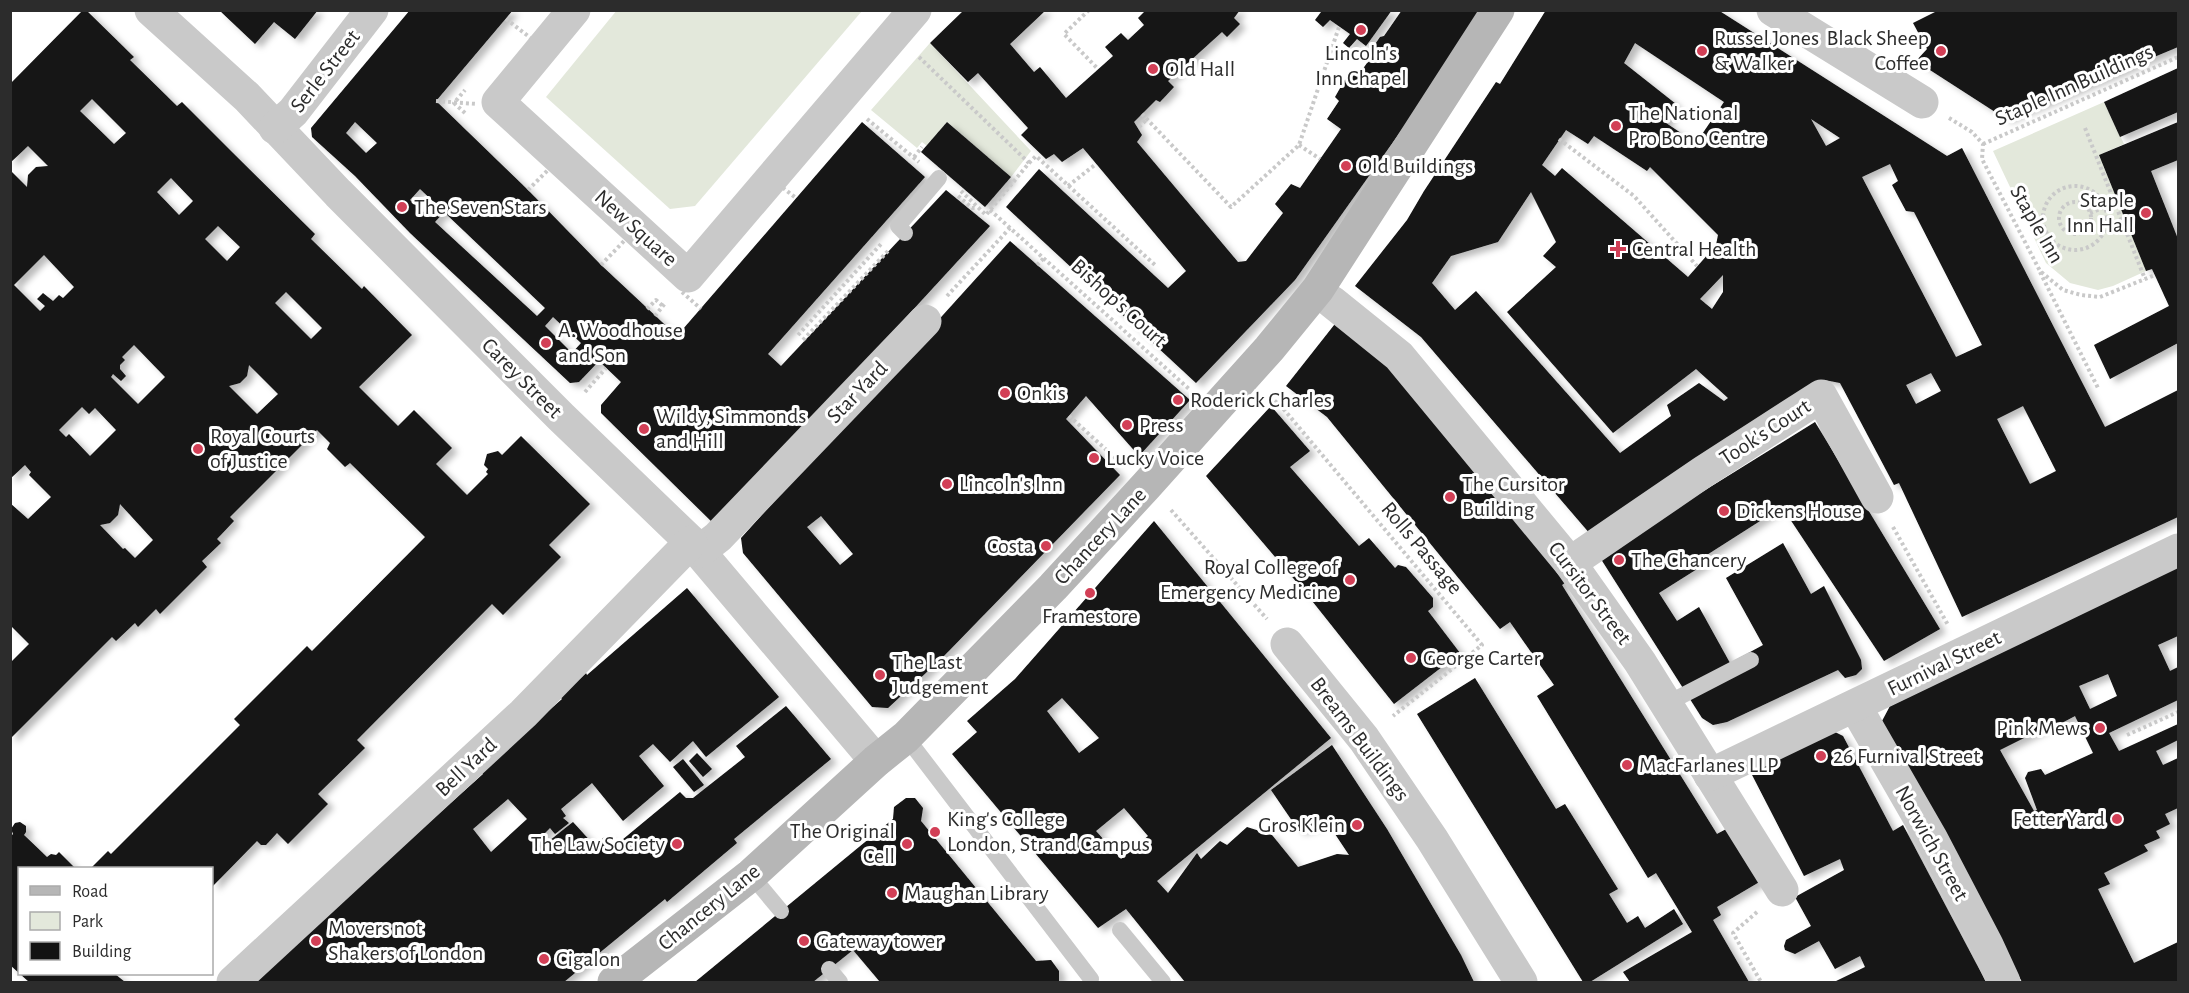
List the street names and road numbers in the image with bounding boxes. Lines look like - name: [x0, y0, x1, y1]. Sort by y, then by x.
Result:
- street label: Serle Street: [286, 26, 364, 116]
- street label: Staple Inn Buildings: [1992, 40, 2156, 130]
- street label: Staple Inn: [2006, 181, 2068, 267]
- street label: New Square: [590, 185, 682, 271]
- street label: Bishop's Court: [1067, 255, 1171, 351]
- street label: Carey Street: [478, 334, 566, 422]
- street label: Star Yard: [822, 357, 892, 427]
- street label: Took's Court: [1716, 395, 1814, 469]
- street label: Chancery Lane: [1050, 483, 1150, 589]
- street label: Rolls Passage: [1377, 498, 1467, 598]
- street label: Cursitor Street: [1544, 537, 1636, 649]
- street label: Furnival Street: [1884, 626, 2004, 700]
- street label: Breams Buildings: [1306, 673, 1414, 805]
- street label: Bell Yard: [431, 733, 501, 801]
- street label: Norwich Street: [1891, 782, 1973, 904]
- street label: Chancery Lane: [654, 860, 764, 954]

